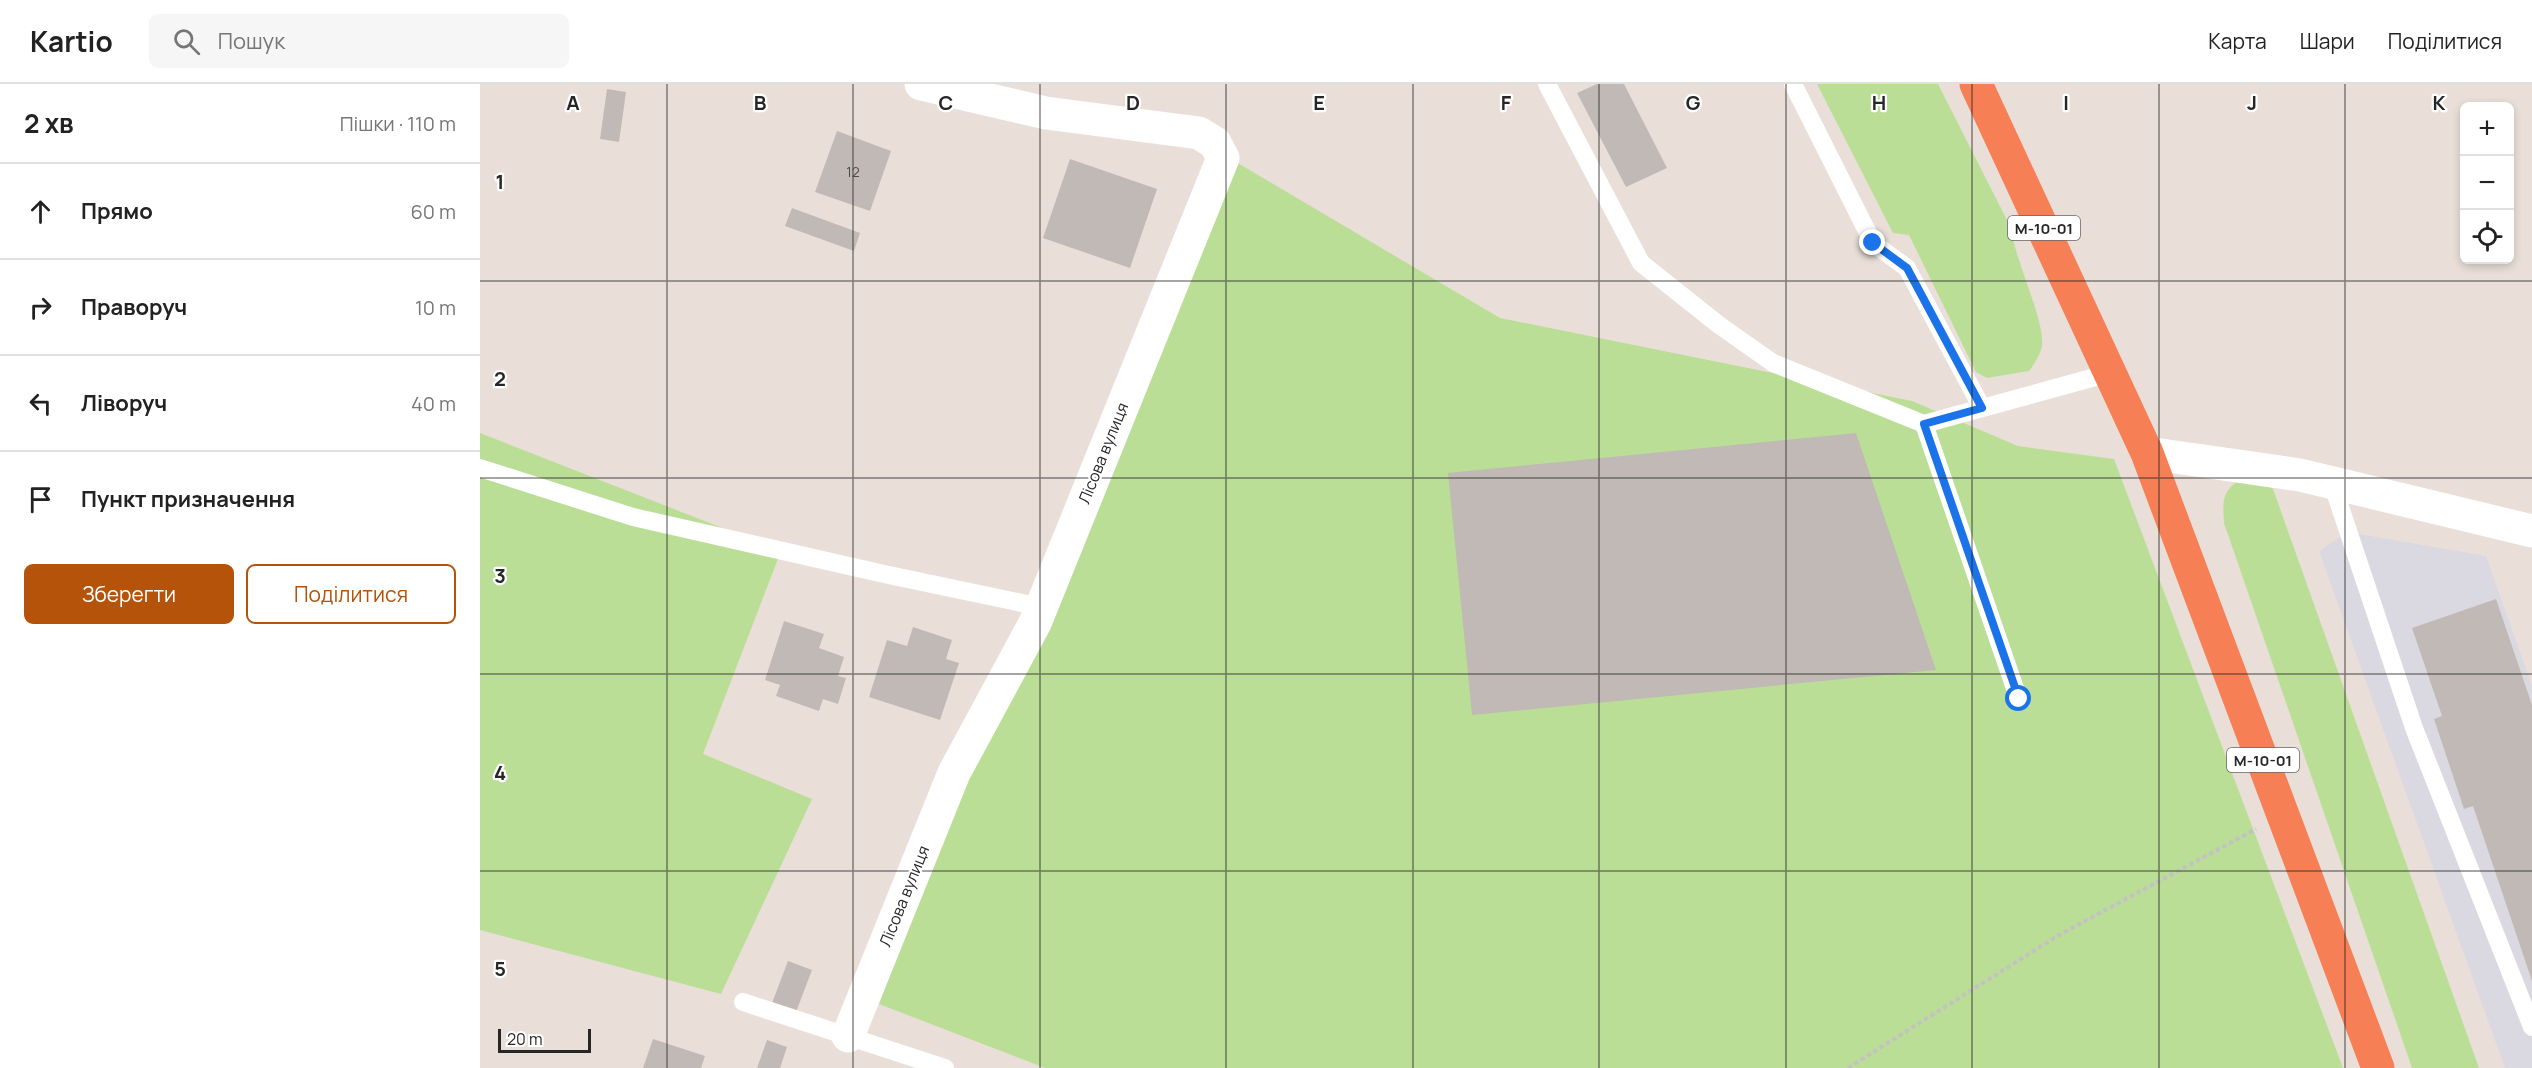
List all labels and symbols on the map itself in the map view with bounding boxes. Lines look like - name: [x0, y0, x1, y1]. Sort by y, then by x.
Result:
- text: A: [566, 89, 580, 116]
- text: B: [754, 89, 767, 116]
- text: C: [939, 89, 953, 116]
- text: D: [1126, 89, 1140, 116]
- text: E: [1313, 89, 1325, 116]
- text: F: [1501, 89, 1512, 116]
- text: G: [1686, 89, 1701, 116]
- text: H: [1872, 89, 1886, 116]
- text: I: [2063, 89, 2069, 116]
- text: J: [2247, 89, 2257, 116]
- text: K: [2433, 89, 2446, 116]
- house number: 12: [846, 162, 860, 181]
- text: 1: [496, 168, 504, 195]
- road number: М-10-01: [2008, 216, 2080, 240]
- route end: [1859, 229, 1885, 255]
- text: 2: [494, 365, 506, 392]
- street label: Лісова вулиця: [1073, 399, 1133, 507]
- text: 3: [494, 562, 506, 589]
- route start: [2005, 685, 2031, 711]
- road number: М-10-01: [2227, 748, 2299, 772]
- text: 4: [494, 759, 506, 786]
- street label: Лісова вулиця: [874, 842, 934, 950]
- text: 5: [494, 955, 506, 982]
- scale bar: [498, 1026, 591, 1054]

